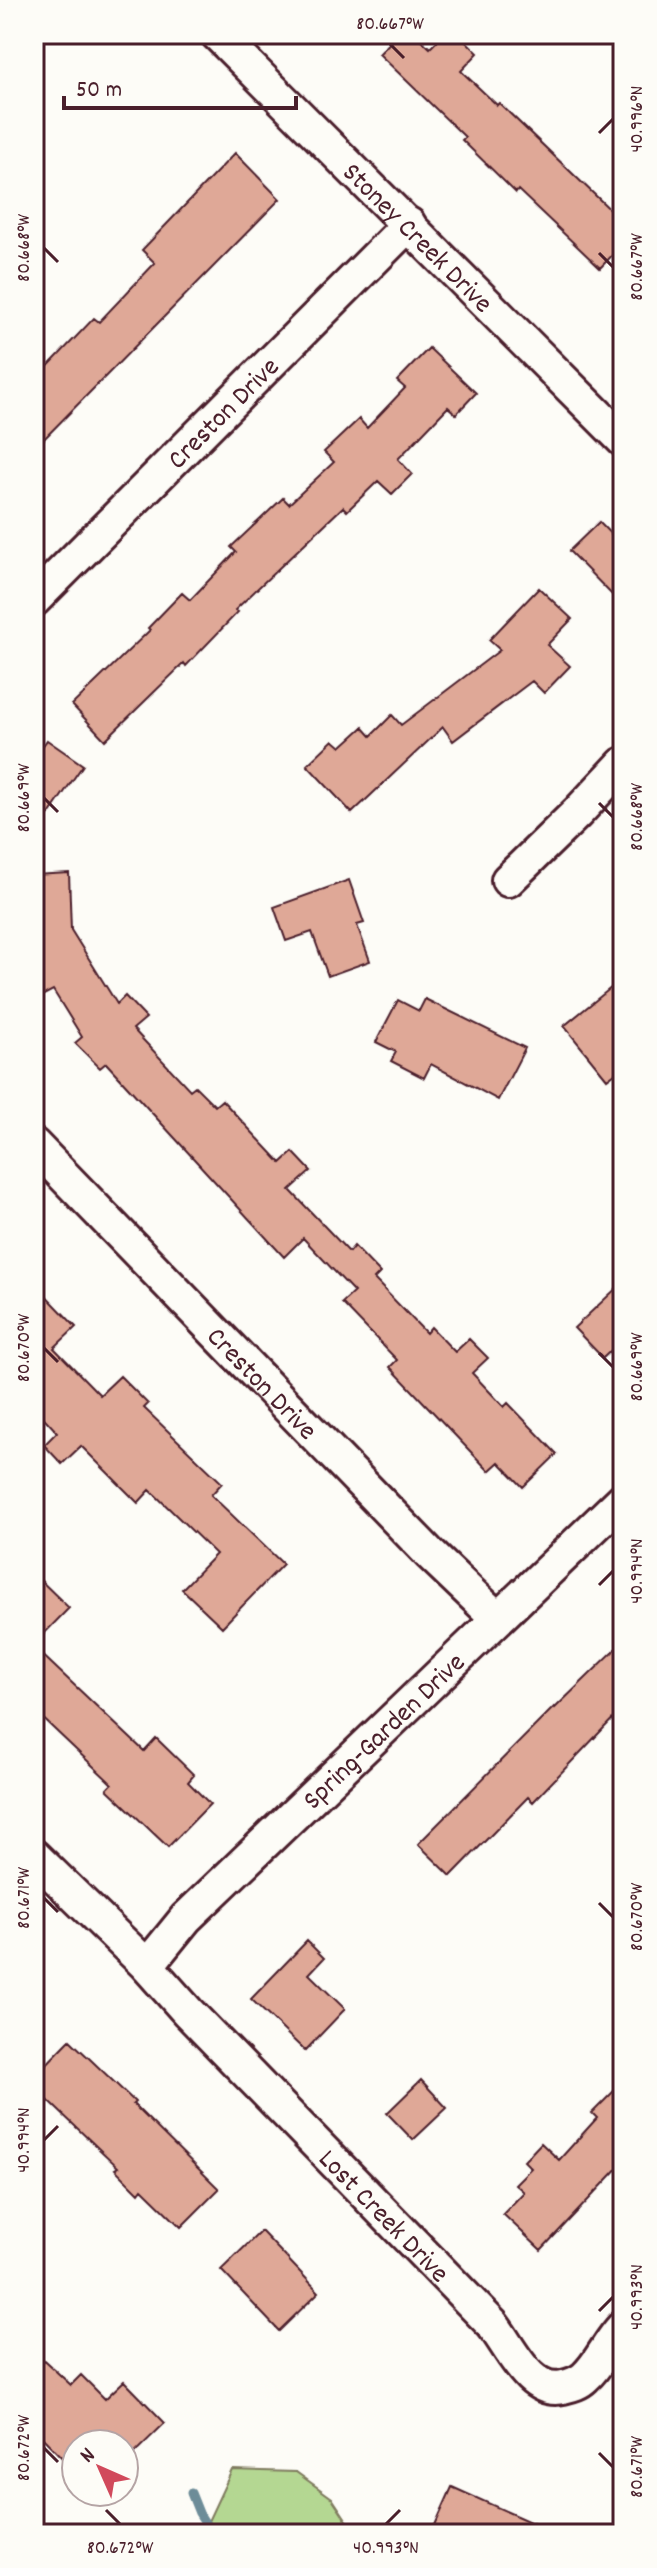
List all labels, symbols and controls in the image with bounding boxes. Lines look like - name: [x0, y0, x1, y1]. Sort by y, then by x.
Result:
- text: 80.667°W: [356, 11, 424, 39]
- scale bar: [64, 60, 296, 110]
- text: 50 m: [76, 74, 122, 108]
- text: 40.996°N: [624, 86, 652, 152]
- street label: Stoney Creek Drive: [331, 155, 500, 324]
- text: 80.668°W: [11, 214, 39, 282]
- text: 80.667°W: [624, 233, 652, 301]
- street label: Creston Drive: [160, 350, 291, 480]
- text: 80.669°W: [11, 763, 39, 832]
- text: 80.668°W: [624, 783, 652, 851]
- text: 80.670°W: [11, 1313, 39, 1382]
- street label: Creston Drive: [195, 1320, 325, 1451]
- text: 80.669°W: [624, 1332, 652, 1401]
- text: 40.994°N: [624, 1538, 652, 1604]
- street label: Spring-Garden Drive: [296, 1645, 476, 1821]
- text: 80.671°W: [11, 1866, 39, 1929]
- text: 80.670°W: [624, 1882, 652, 1951]
- text: 40.994°N: [11, 2107, 39, 2173]
- street label: Lost Creek Drive: [307, 2142, 456, 2294]
- text: 40.993°N: [624, 2264, 652, 2330]
- text: 80.672°W: [11, 2414, 39, 2481]
- north arrow: [60, 2428, 140, 2508]
- text: 80.671°W: [624, 2435, 652, 2498]
- text: N: [74, 2441, 103, 2471]
- text: 80.672°W: [87, 2535, 154, 2563]
- text: 40.993°N: [353, 2535, 419, 2563]

